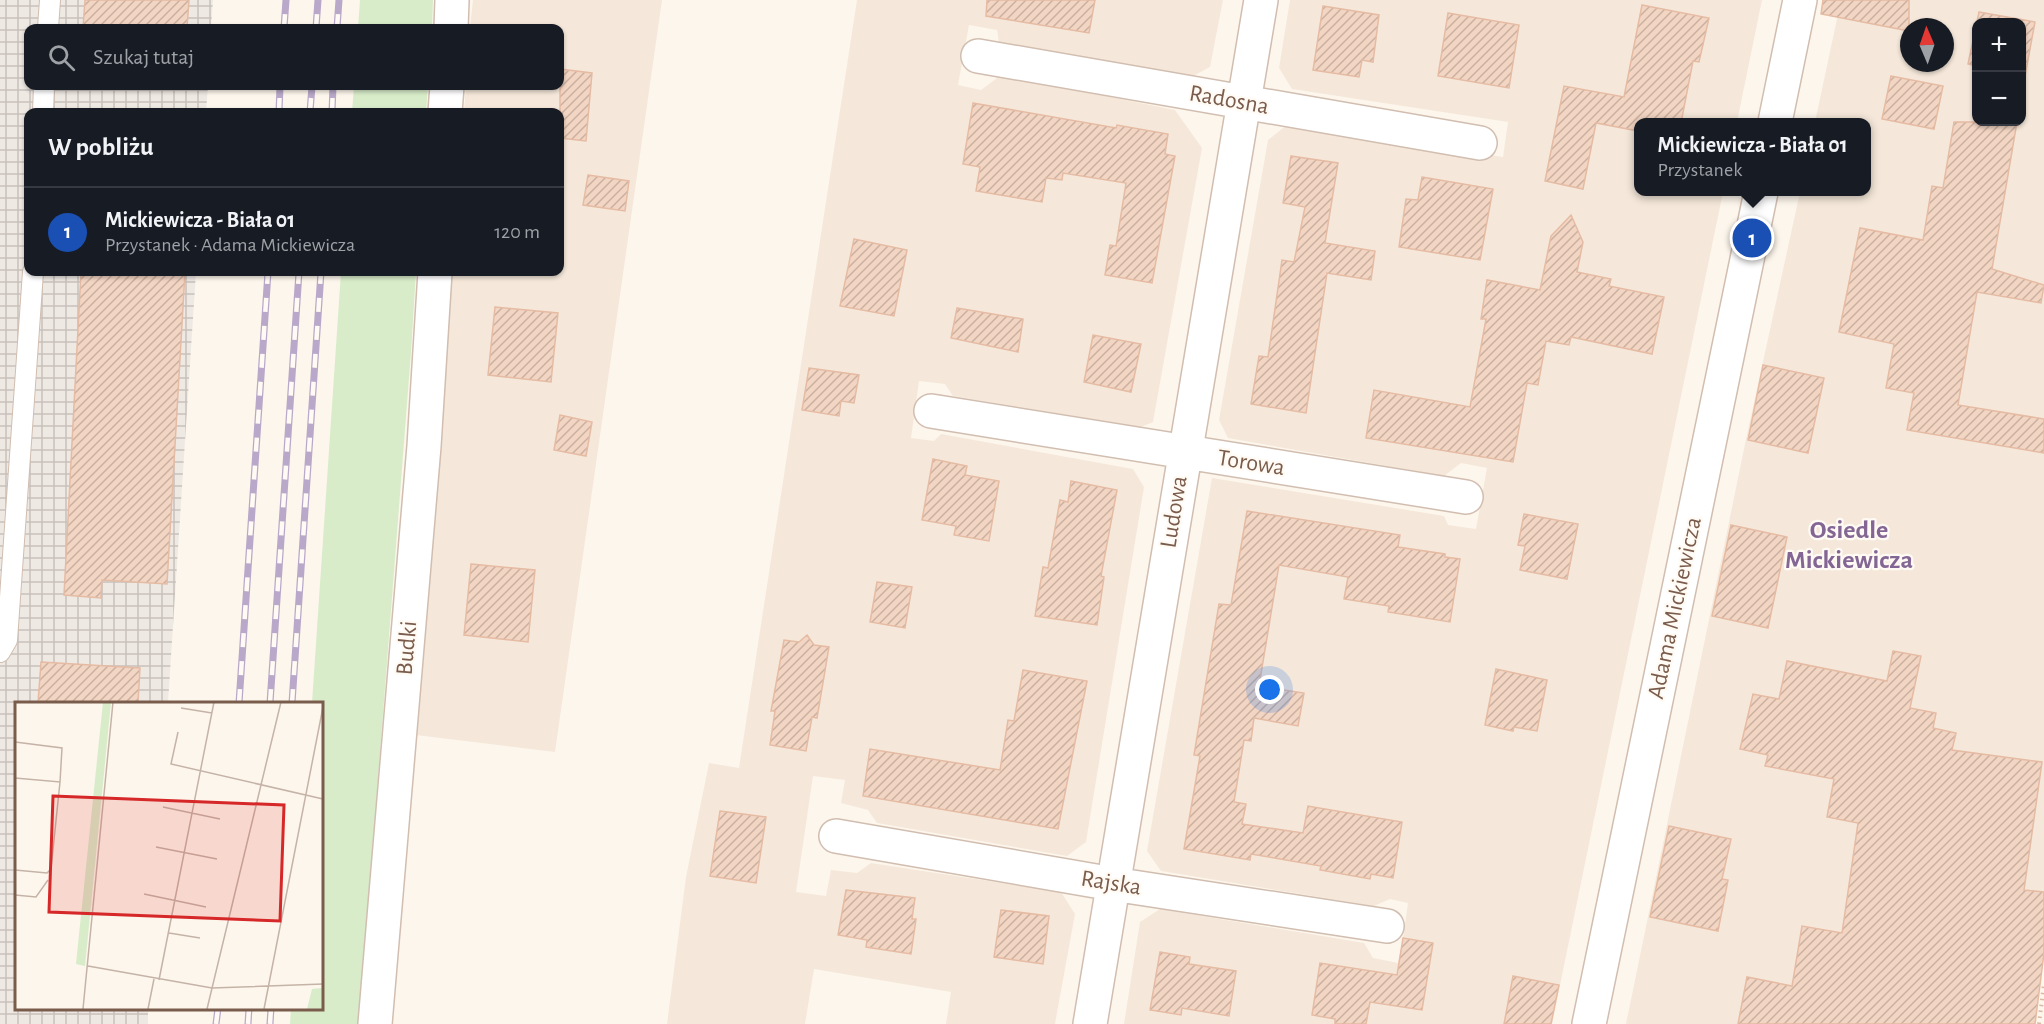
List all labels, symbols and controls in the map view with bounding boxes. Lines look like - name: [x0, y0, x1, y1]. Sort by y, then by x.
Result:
- north arrow: [1900, 18, 1954, 72]
- map controls: [1972, 18, 2026, 126]
- button: +: [1972, 18, 2026, 72]
- search box: [24, 24, 564, 90]
- icon: search: [45, 41, 78, 74]
- text: Szukaj tutaj: [93, 46, 194, 68]
- button: −: [1972, 72, 2026, 126]
- street label: Radosna: [1187, 81, 1271, 119]
- popup: [1634, 118, 1871, 196]
- text: W pobliżu: [48, 134, 154, 160]
- text: Mickiewicza - Biała 01: [1657, 134, 1848, 156]
- text: Przystanek: [1657, 160, 1742, 180]
- text: Mickiewicza - Biała 01: [105, 209, 295, 231]
- pin: 1: [1732, 216, 1772, 260]
- text: 1: [64, 222, 71, 242]
- text: 120 m: [494, 222, 540, 242]
- text: Przystanek · Adama Mickiewicza: [105, 235, 355, 255]
- street label: Torowa: [1216, 446, 1286, 480]
- street label: Ludowa: [1156, 474, 1192, 550]
- street label: Adama Mickiewicza: [1644, 515, 1706, 701]
- district label: Osiedle Mickiewicza: [1785, 517, 1913, 573]
- street label: Budki: [393, 620, 421, 676]
- your location: [1255, 675, 1284, 704]
- inset map: [15, 702, 322, 1009]
- street label: Rajska: [1079, 866, 1143, 900]

